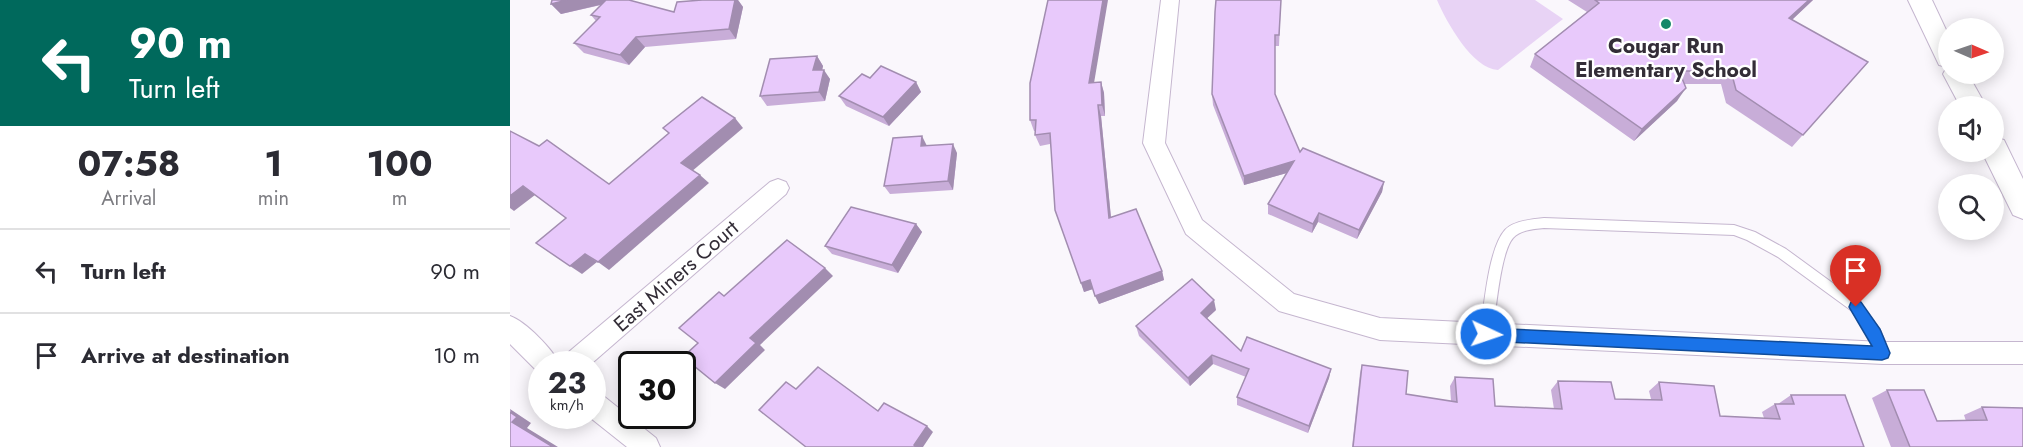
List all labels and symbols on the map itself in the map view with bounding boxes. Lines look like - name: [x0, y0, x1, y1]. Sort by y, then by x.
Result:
- marker: Cougar Run Elementary School: [1659, 17, 1673, 31]
- north arrow: [1938, 18, 2004, 84]
- place label: Cougar Run Elementary School: [1575, 31, 1757, 85]
- street label: East Miners Court: [607, 213, 745, 339]
- pin: [1830, 245, 1881, 307]
- position arrow: [1454, 302, 1518, 366]
- speed limit sign: 30: [618, 351, 696, 429]

